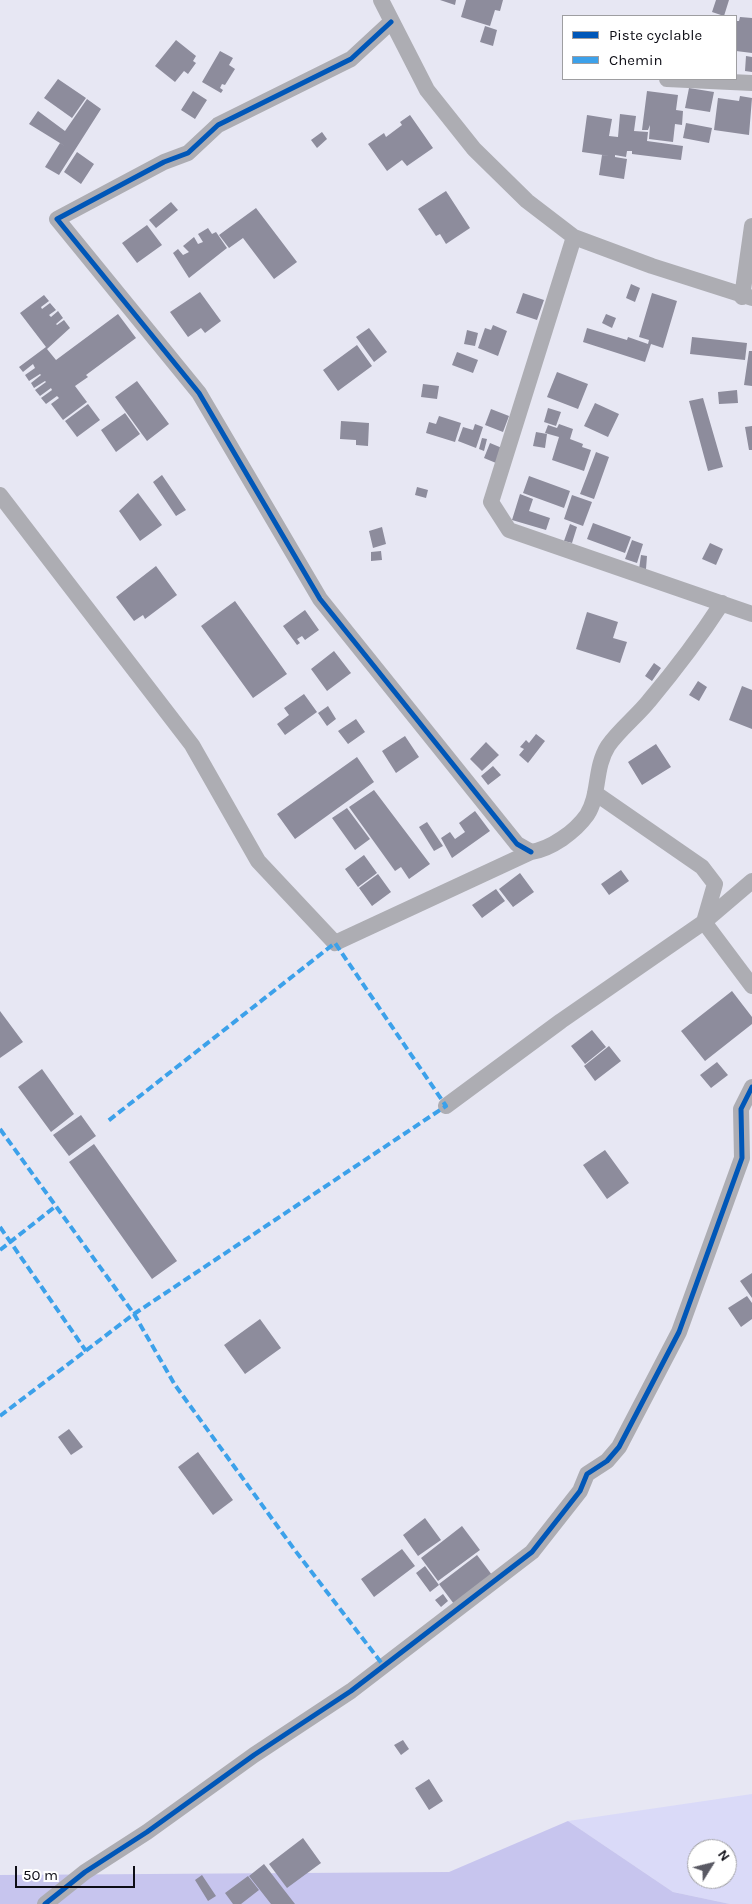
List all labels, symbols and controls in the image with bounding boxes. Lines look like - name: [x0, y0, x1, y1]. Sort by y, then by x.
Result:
- legend: [562, 15, 737, 80]
- text: Piste cyclable: [609, 26, 702, 44]
- text: Chemin: [609, 51, 663, 69]
- north arrow: [687, 1839, 737, 1889]
- text: N: [714, 1846, 734, 1865]
- scale bar: [18, 1856, 138, 1888]
- text: 50 m: [23, 1866, 58, 1884]

